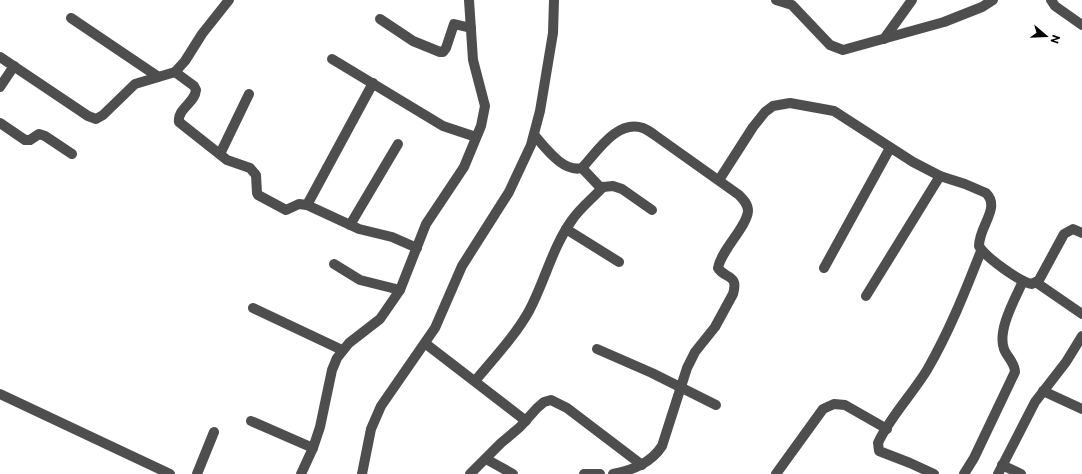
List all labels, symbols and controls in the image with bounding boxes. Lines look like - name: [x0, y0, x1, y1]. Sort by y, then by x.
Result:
- north arrow: [1026, 16, 1066, 56]
- text: N: [1048, 33, 1063, 45]

